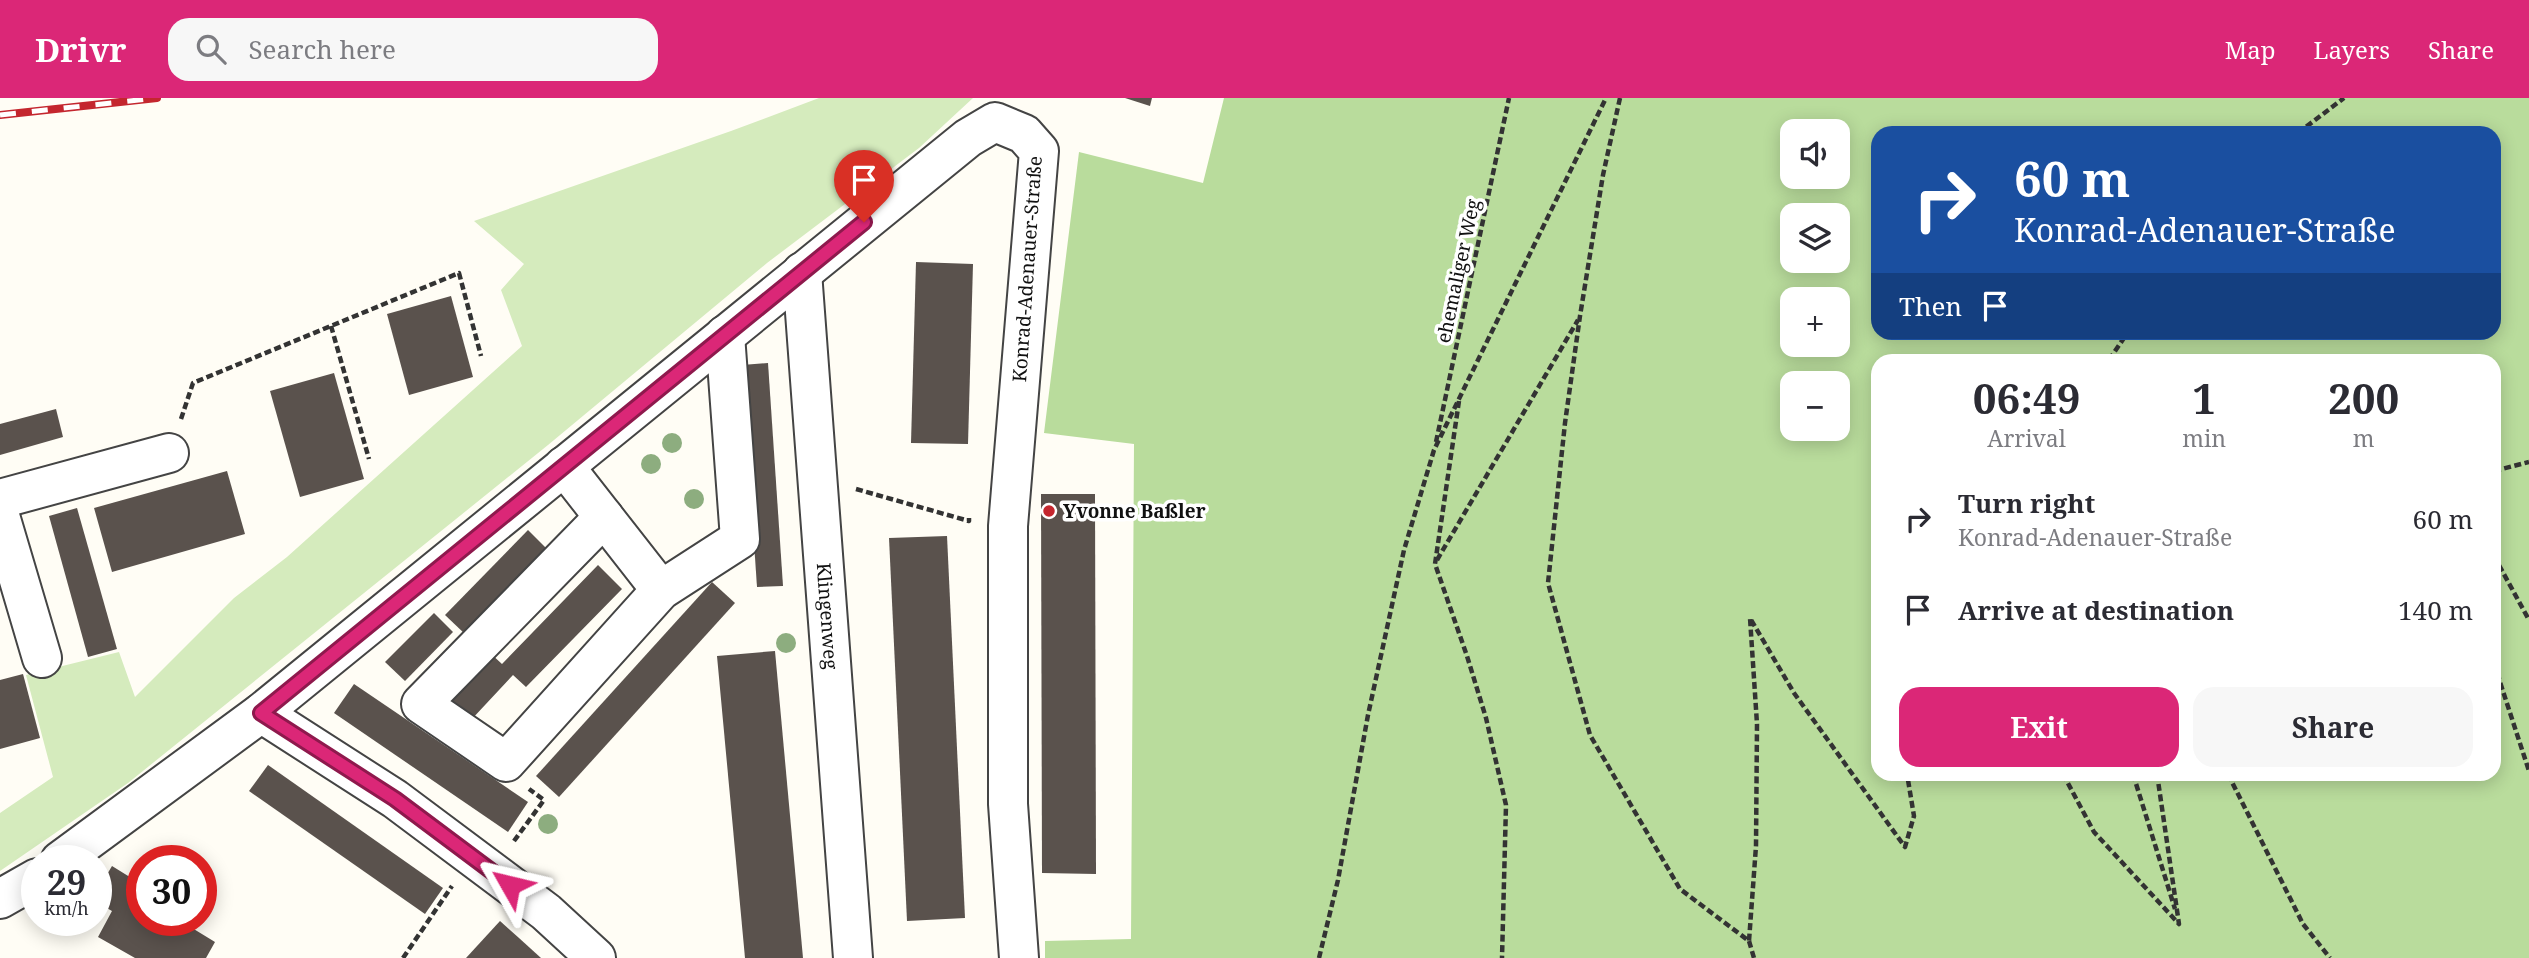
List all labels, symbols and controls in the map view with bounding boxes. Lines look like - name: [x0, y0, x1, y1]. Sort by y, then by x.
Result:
- search box: [168, 18, 658, 81]
- text: Drivr: [35, 27, 126, 72]
- icon: search: [192, 30, 230, 68]
- text: Search here: [248, 31, 396, 67]
- text: Map: [2225, 33, 2276, 66]
- text: Layers: [2314, 33, 2390, 66]
- text: Share: [2428, 33, 2494, 66]
- map controls: [1780, 119, 1850, 441]
- button: sound: [1780, 119, 1850, 189]
- text: 60 m: [2014, 145, 2130, 211]
- pin: [834, 150, 894, 222]
- icon: right: [1899, 154, 1990, 245]
- street label: Konrad-Adenauer-Straße: [1006, 155, 1048, 383]
- icon: arrive: [845, 161, 883, 199]
- street label: ehemaliger Weg: [1430, 197, 1486, 345]
- button: layers: [1780, 203, 1850, 273]
- text: Konrad-Adenauer-Straße: [2014, 208, 2396, 251]
- button: +: [1780, 287, 1850, 357]
- icon: arrive: [1976, 287, 2014, 325]
- text: Then: [1899, 288, 1962, 324]
- text: 06:49: [1973, 369, 2080, 426]
- text: 1: [2192, 369, 2216, 426]
- text: 200: [2328, 369, 2399, 426]
- button: −: [1780, 371, 1850, 441]
- text: Arrival: [1987, 422, 2066, 454]
- text: min: [2182, 422, 2226, 454]
- text: m: [2353, 422, 2374, 454]
- text: Turn right: [1958, 485, 2095, 521]
- place label: Yvonne Baßler: [1063, 498, 1206, 524]
- icon: right: [1899, 500, 1937, 538]
- text: 60 m: [2413, 501, 2473, 537]
- marker: Yvonne Baßler: [1041, 503, 1057, 519]
- text: Konrad-Adenauer-Straße: [1958, 521, 2232, 553]
- street label: Klingenweg: [811, 562, 845, 670]
- icon: arrive: [1899, 591, 1937, 629]
- text: Arrive at destination: [1958, 592, 2234, 628]
- text: 140 m: [2398, 592, 2473, 628]
- button: Exit: [1899, 687, 2179, 767]
- button: Share: [2193, 687, 2473, 767]
- speed limit sign: 30: [126, 845, 217, 936]
- position arrow: [473, 848, 547, 922]
- text: 29: [47, 858, 86, 905]
- text: km/h: [44, 896, 89, 920]

